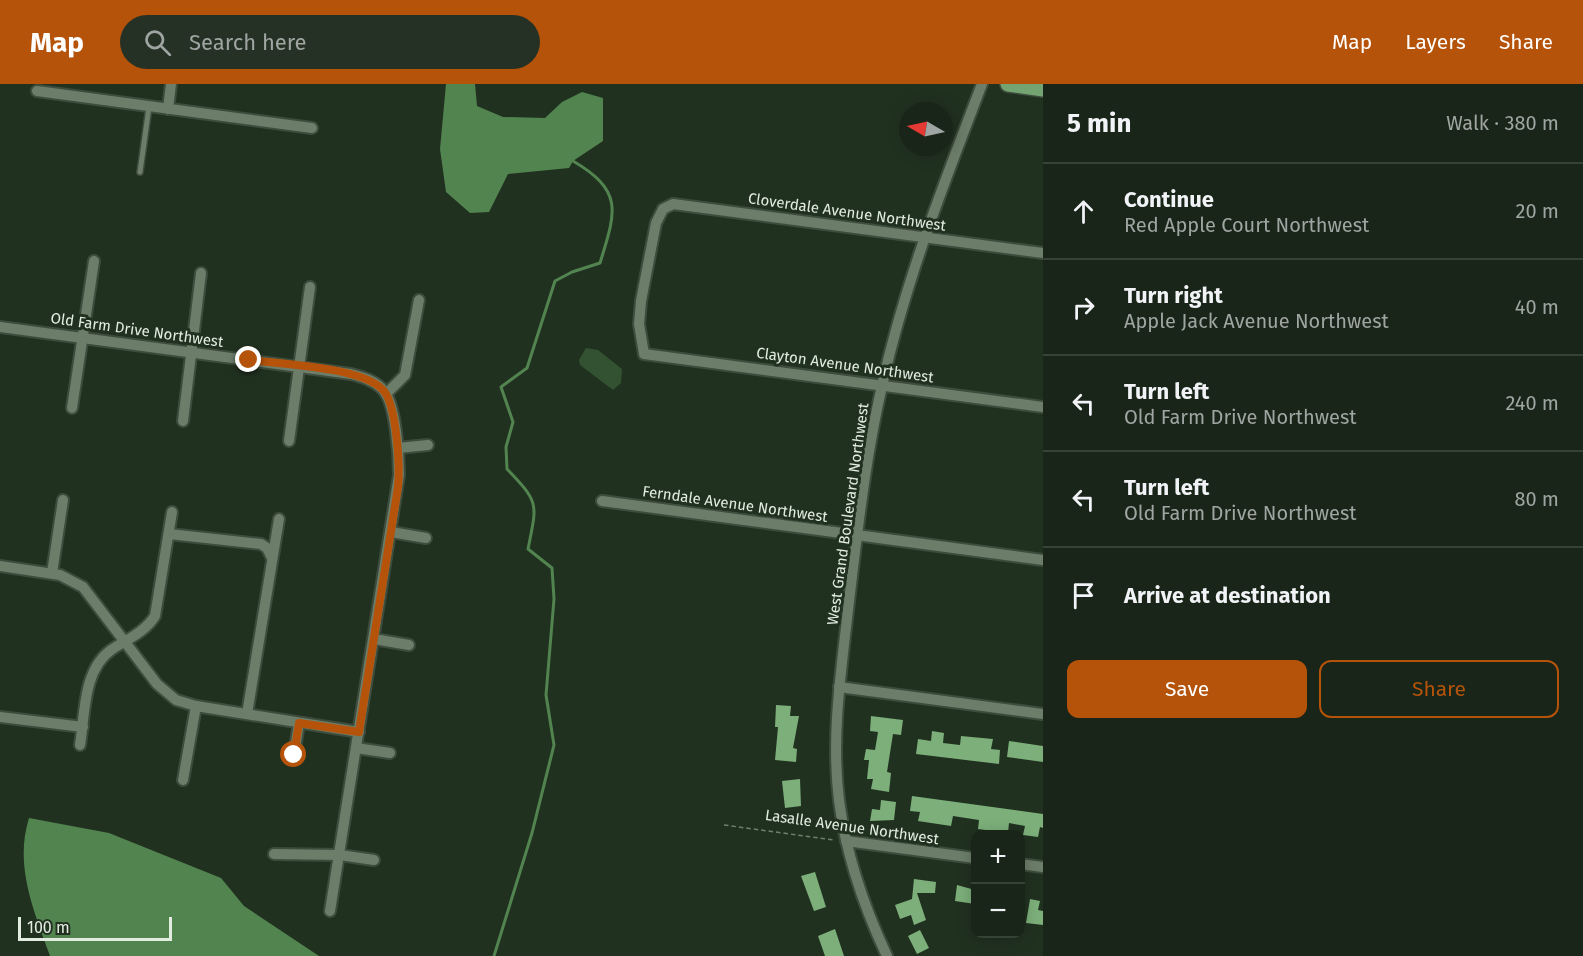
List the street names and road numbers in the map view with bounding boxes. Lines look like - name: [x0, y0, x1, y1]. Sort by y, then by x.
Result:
- street label: Cloverdale Avenue Northwest: [747, 189, 948, 235]
- street label: Old Farm Drive Northwest: [49, 309, 225, 351]
- street label: Clayton Avenue Northwest: [755, 344, 935, 386]
- street label: West Grand Boulevard Northwest: [823, 401, 873, 626]
- street label: Ferndale Avenue Northwest: [641, 482, 829, 526]
- street label: Lasalle Avenue Northwest: [764, 806, 941, 848]

